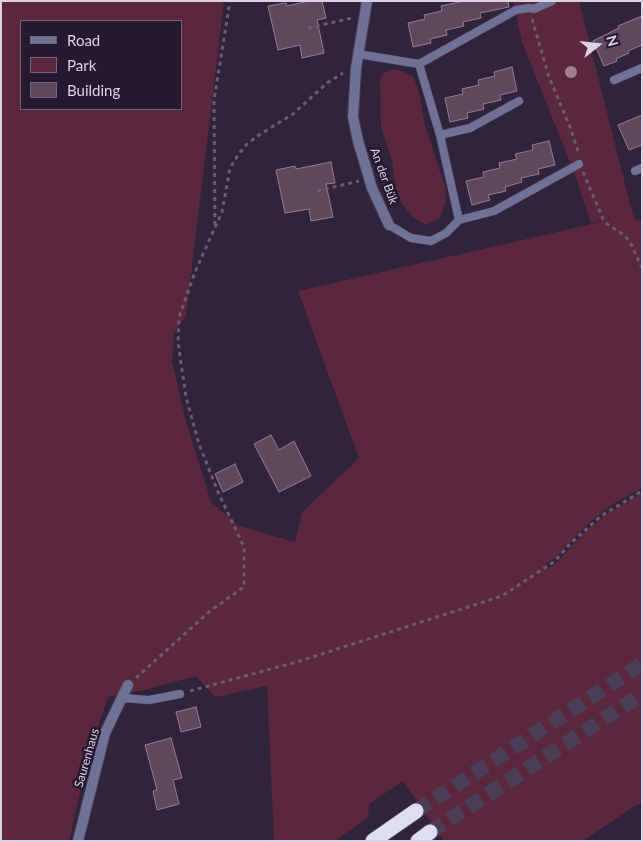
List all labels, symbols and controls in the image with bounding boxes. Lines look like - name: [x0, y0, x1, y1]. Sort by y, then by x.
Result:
- legend: [20, 20, 182, 110]
- north arrow: [573, 20, 623, 70]
- text: Road: [67, 31, 100, 49]
- text: N: [603, 33, 623, 48]
- text: Park: [67, 56, 96, 74]
- text: Building: [67, 81, 120, 99]
- street label: An der Bük: [367, 146, 401, 206]
- street label: Saurenhaus: [72, 727, 102, 789]

